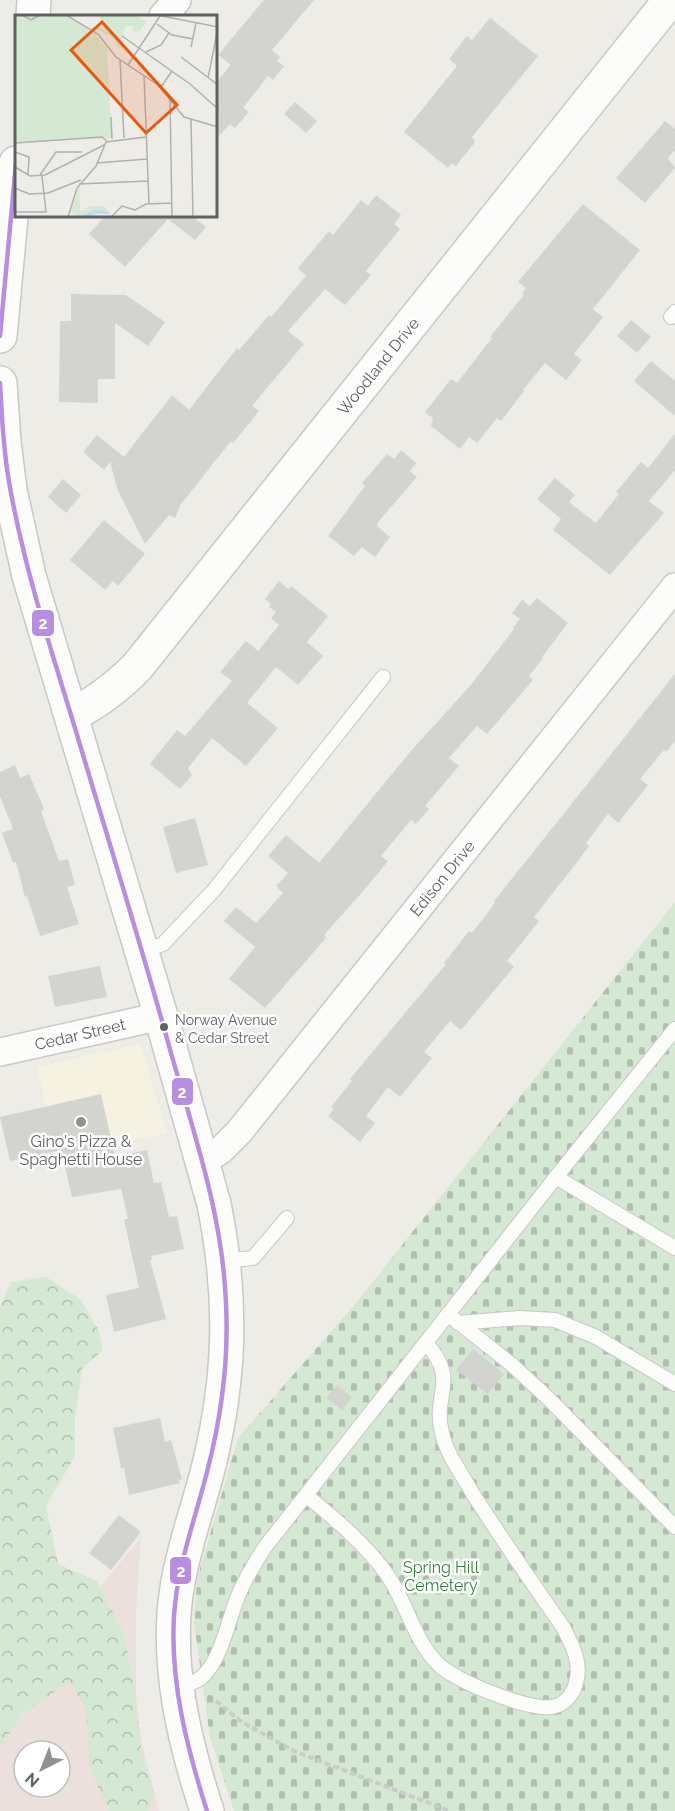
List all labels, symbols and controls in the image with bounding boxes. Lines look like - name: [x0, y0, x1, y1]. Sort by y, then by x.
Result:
- inset map: [15, 15, 218, 218]
- street label: Woodland Drive: [333, 314, 423, 419]
- line badge: 2: [31, 609, 55, 637]
- text: 2: [38, 614, 48, 633]
- street label: Edison Drive: [406, 837, 479, 920]
- place label: Norway Avenue & Cedar Street: [175, 1012, 277, 1046]
- street label: Cedar Street: [33, 1015, 128, 1054]
- marker: Norway Avenue & Cedar Street: [158, 1021, 170, 1033]
- line badge: 2: [171, 1077, 194, 1106]
- text: 2: [177, 1083, 187, 1102]
- marker: Gino's Pizza & Spaghetti House: [74, 1115, 88, 1129]
- place label: Gino's Pizza & Spaghetti House: [20, 1132, 142, 1169]
- line badge: 2: [169, 1556, 192, 1585]
- park label: Spring Hill Cemetery: [403, 1558, 480, 1595]
- text: 2: [176, 1562, 186, 1581]
- north arrow: [12, 1739, 72, 1799]
- text: N: [21, 1769, 43, 1791]

